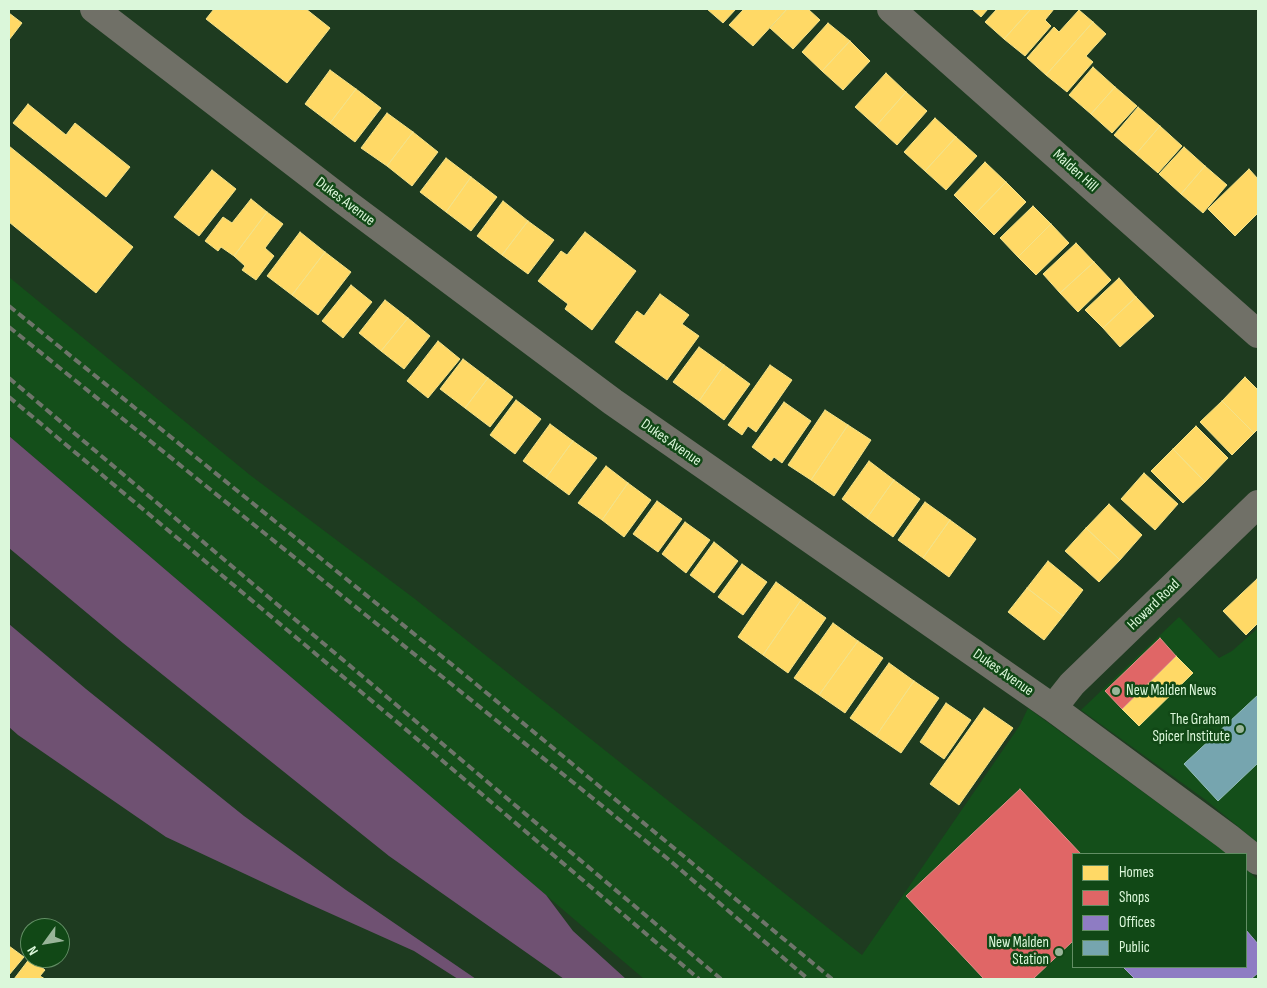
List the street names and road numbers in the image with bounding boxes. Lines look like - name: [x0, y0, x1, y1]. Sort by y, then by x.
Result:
- street label: Malden Hill: [1049, 146, 1101, 196]
- street label: Dukes Avenue: [312, 174, 378, 230]
- street label: Dukes Avenue: [637, 416, 705, 470]
- street label: Howard Road: [1124, 576, 1184, 634]
- street label: Dukes Avenue: [969, 646, 1037, 700]

